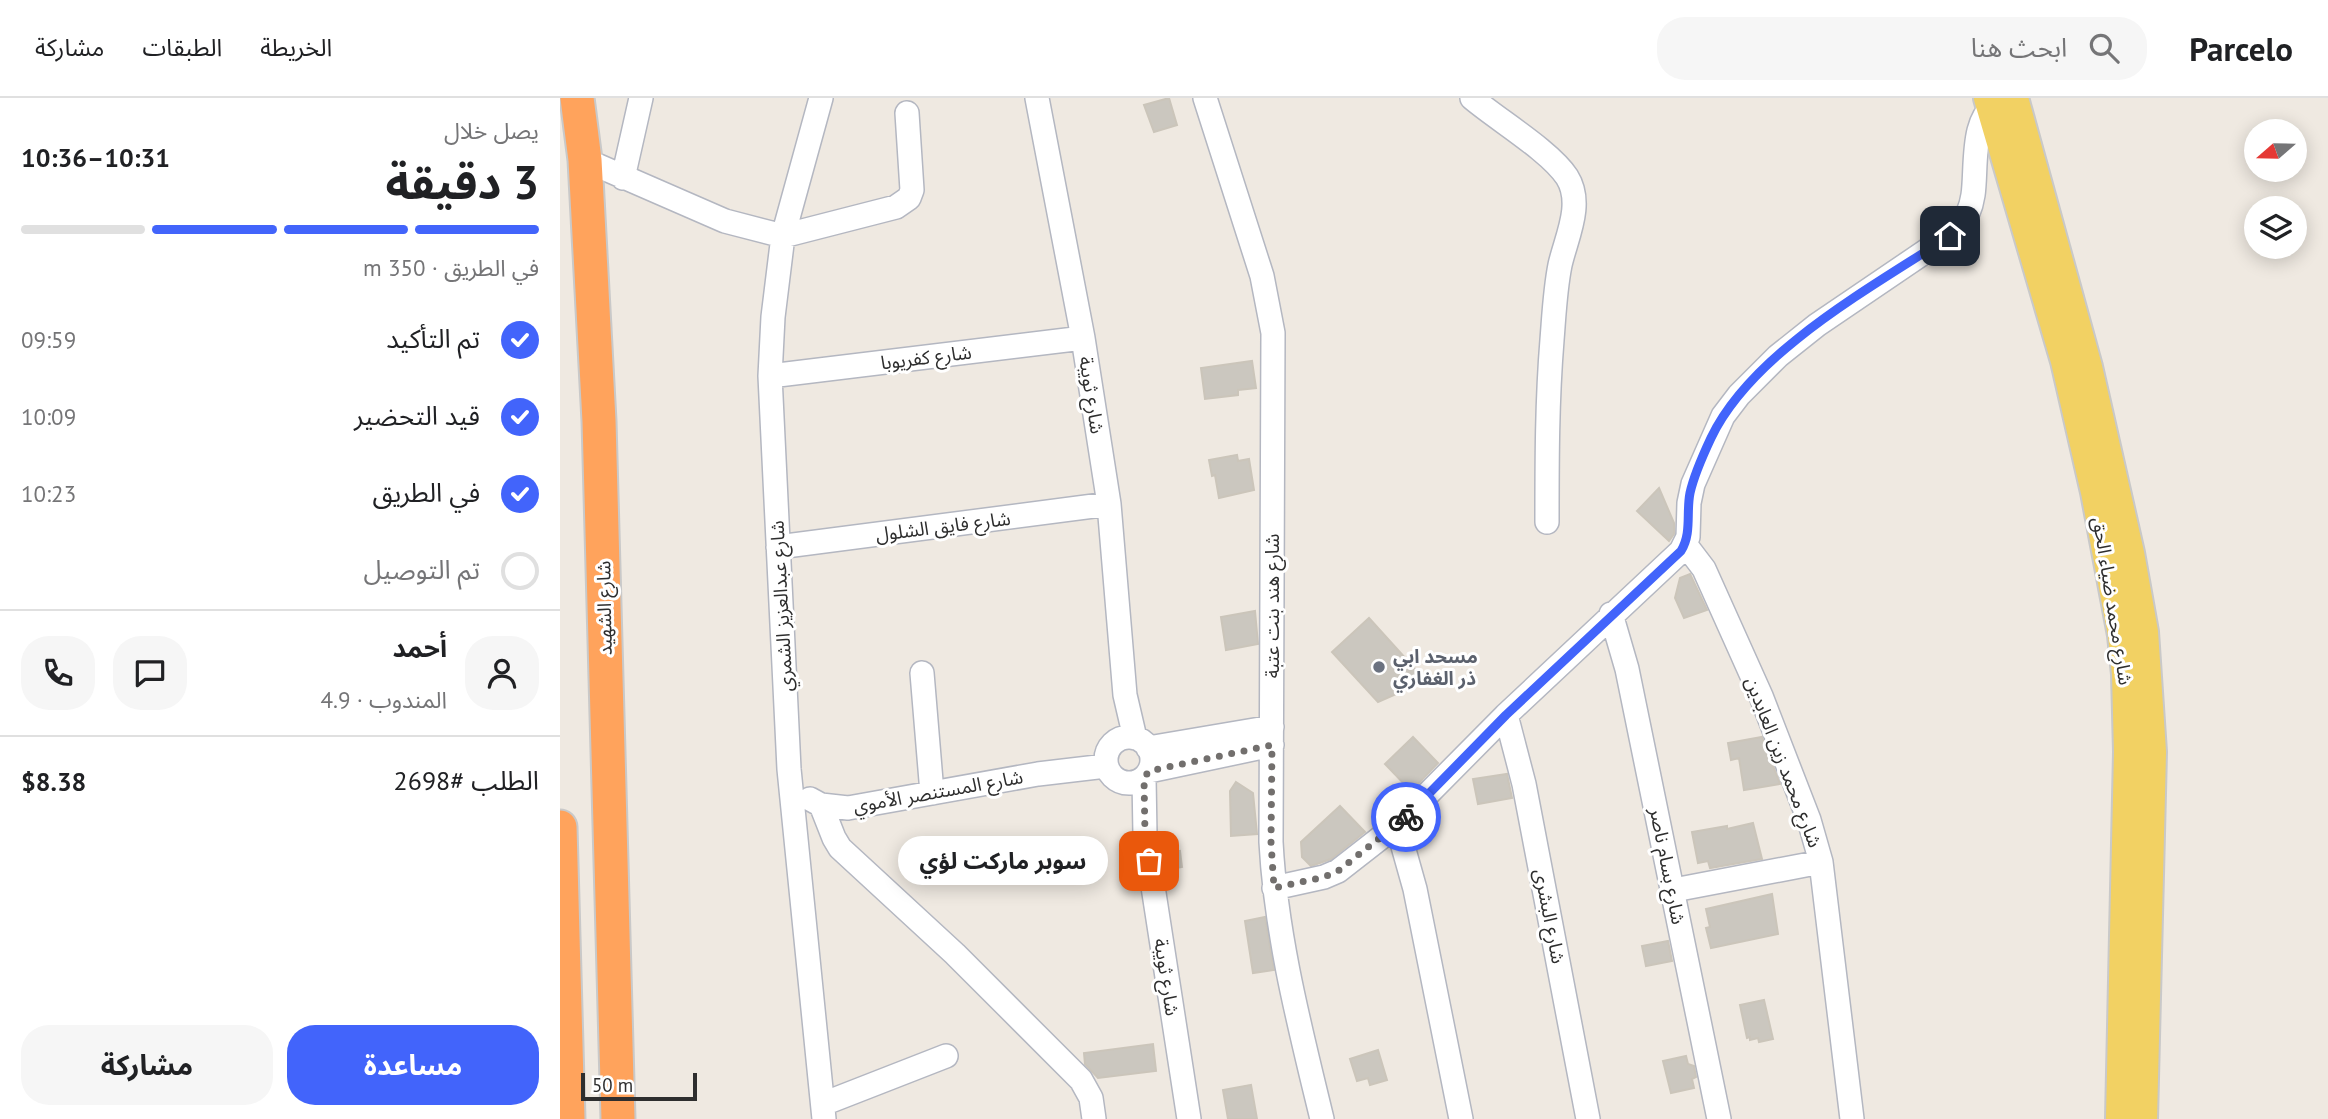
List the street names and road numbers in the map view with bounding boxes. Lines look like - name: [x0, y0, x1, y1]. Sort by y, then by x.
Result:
- street label: شارع كفريوبا: [879, 340, 973, 376]
- street label: شارع ثويبة: [1072, 355, 1110, 436]
- street label: شارع فايق الشلول: [874, 506, 1012, 548]
- street label: شارع محمد ضياء الحق: [2086, 515, 2138, 687]
- street label: شارع عبدالعزيز الشمري: [765, 520, 801, 692]
- street label: شارع هند بنت عتبة: [1260, 534, 1286, 678]
- street label: شارع الشهيد: [591, 560, 619, 655]
- street label: شارع محمد زين العابدين: [1738, 673, 1828, 852]
- street label: شارع المستنصر الأموي: [851, 764, 1025, 821]
- street label: شارع بسام ناصر: [1642, 805, 1691, 927]
- street label: شارع البشرى: [1527, 866, 1571, 966]
- street label: شارع ثويبة: [1147, 937, 1185, 1018]

